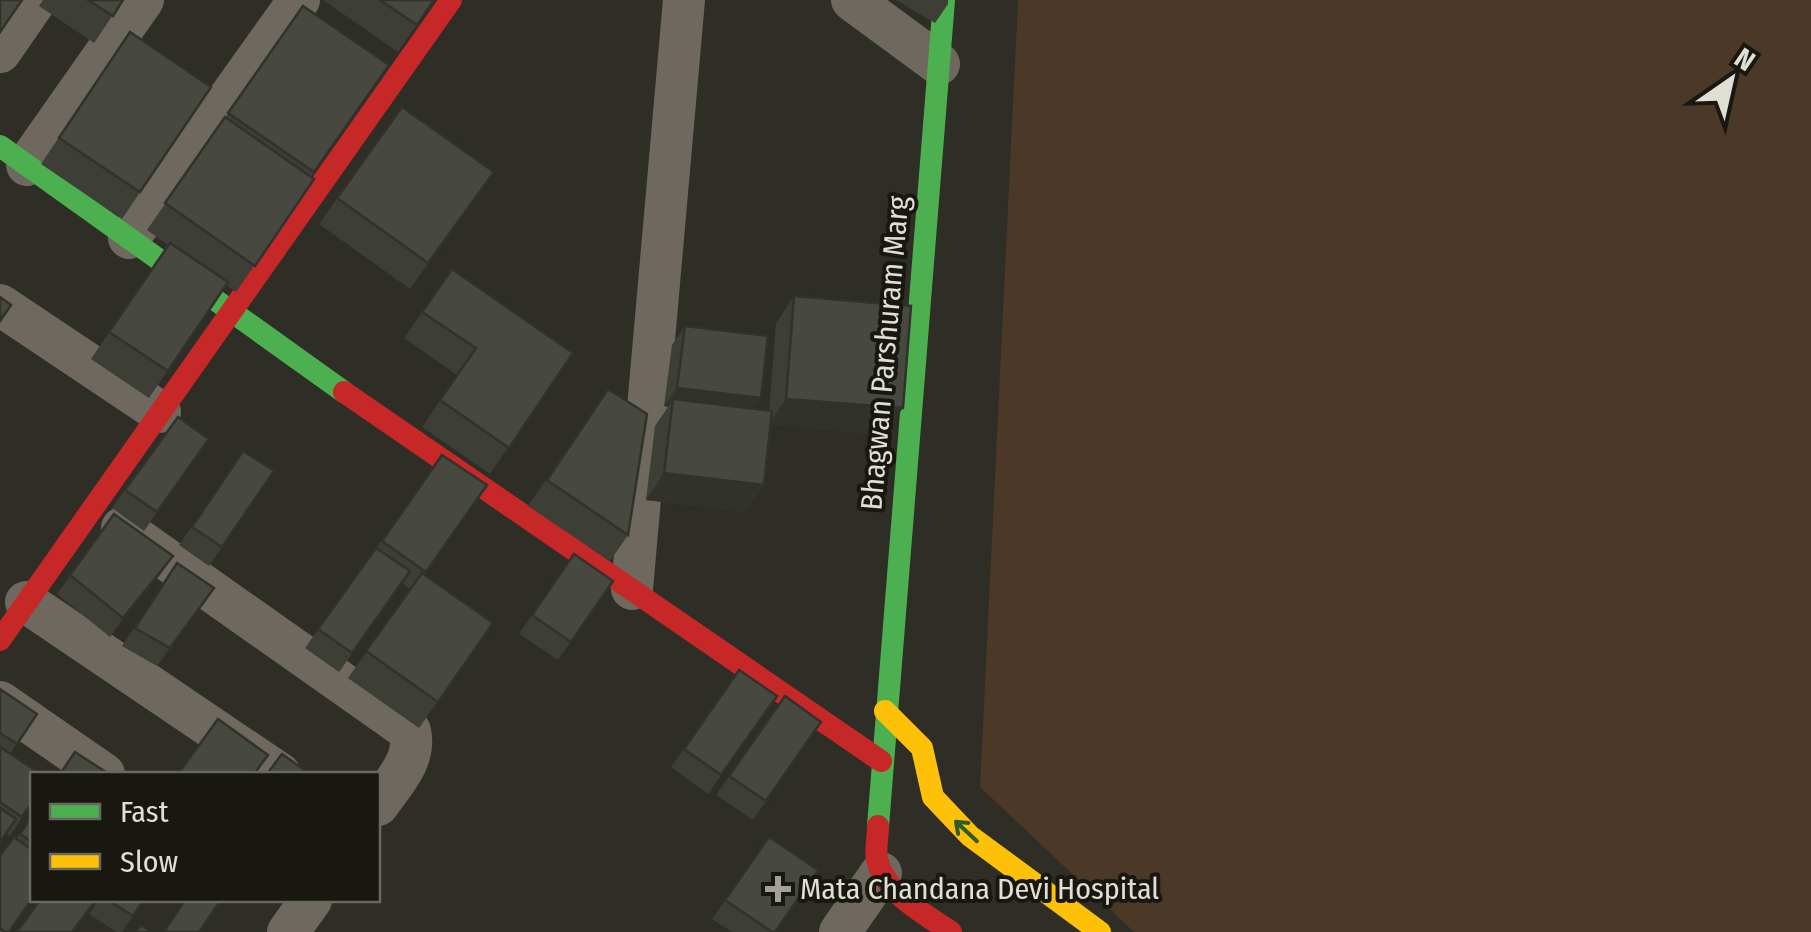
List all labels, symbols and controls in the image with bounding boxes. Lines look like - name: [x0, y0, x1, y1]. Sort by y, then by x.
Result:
- north arrow: [1681, 30, 1781, 130]
- text: N: [1729, 41, 1761, 78]
- street label: Bhagwan Parshuram Marg: [853, 194, 917, 512]
- legend: [30, 772, 380, 902]
- text: Fast: [120, 794, 169, 830]
- one-way arrow: [955, 819, 979, 843]
- text: Slow: [120, 844, 178, 880]
- place label: Mata Chandana Devi Hospital: [800, 871, 1159, 907]
- marker: Mata Chandana Devi Hospital: [765, 876, 791, 902]

